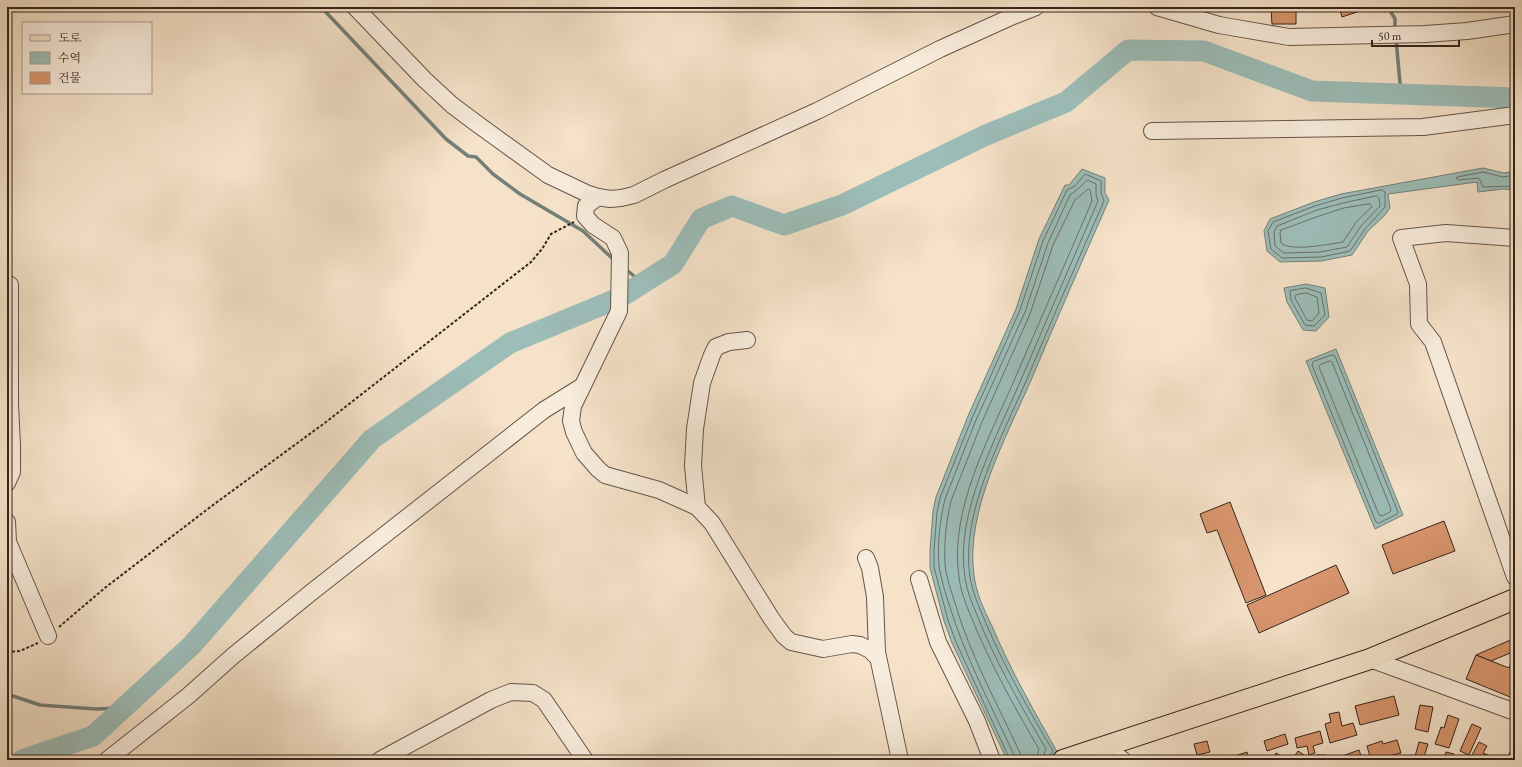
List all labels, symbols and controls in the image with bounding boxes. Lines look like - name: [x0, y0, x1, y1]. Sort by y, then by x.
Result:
- legend: [22, 22, 152, 94]
- scale bar: [1372, 22, 1459, 48]
- text: 50 m: [1378, 28, 1402, 44]
- text: 도로: [58, 30, 82, 46]
- text: 수역: [58, 50, 81, 66]
- text: 건물: [58, 70, 82, 86]

